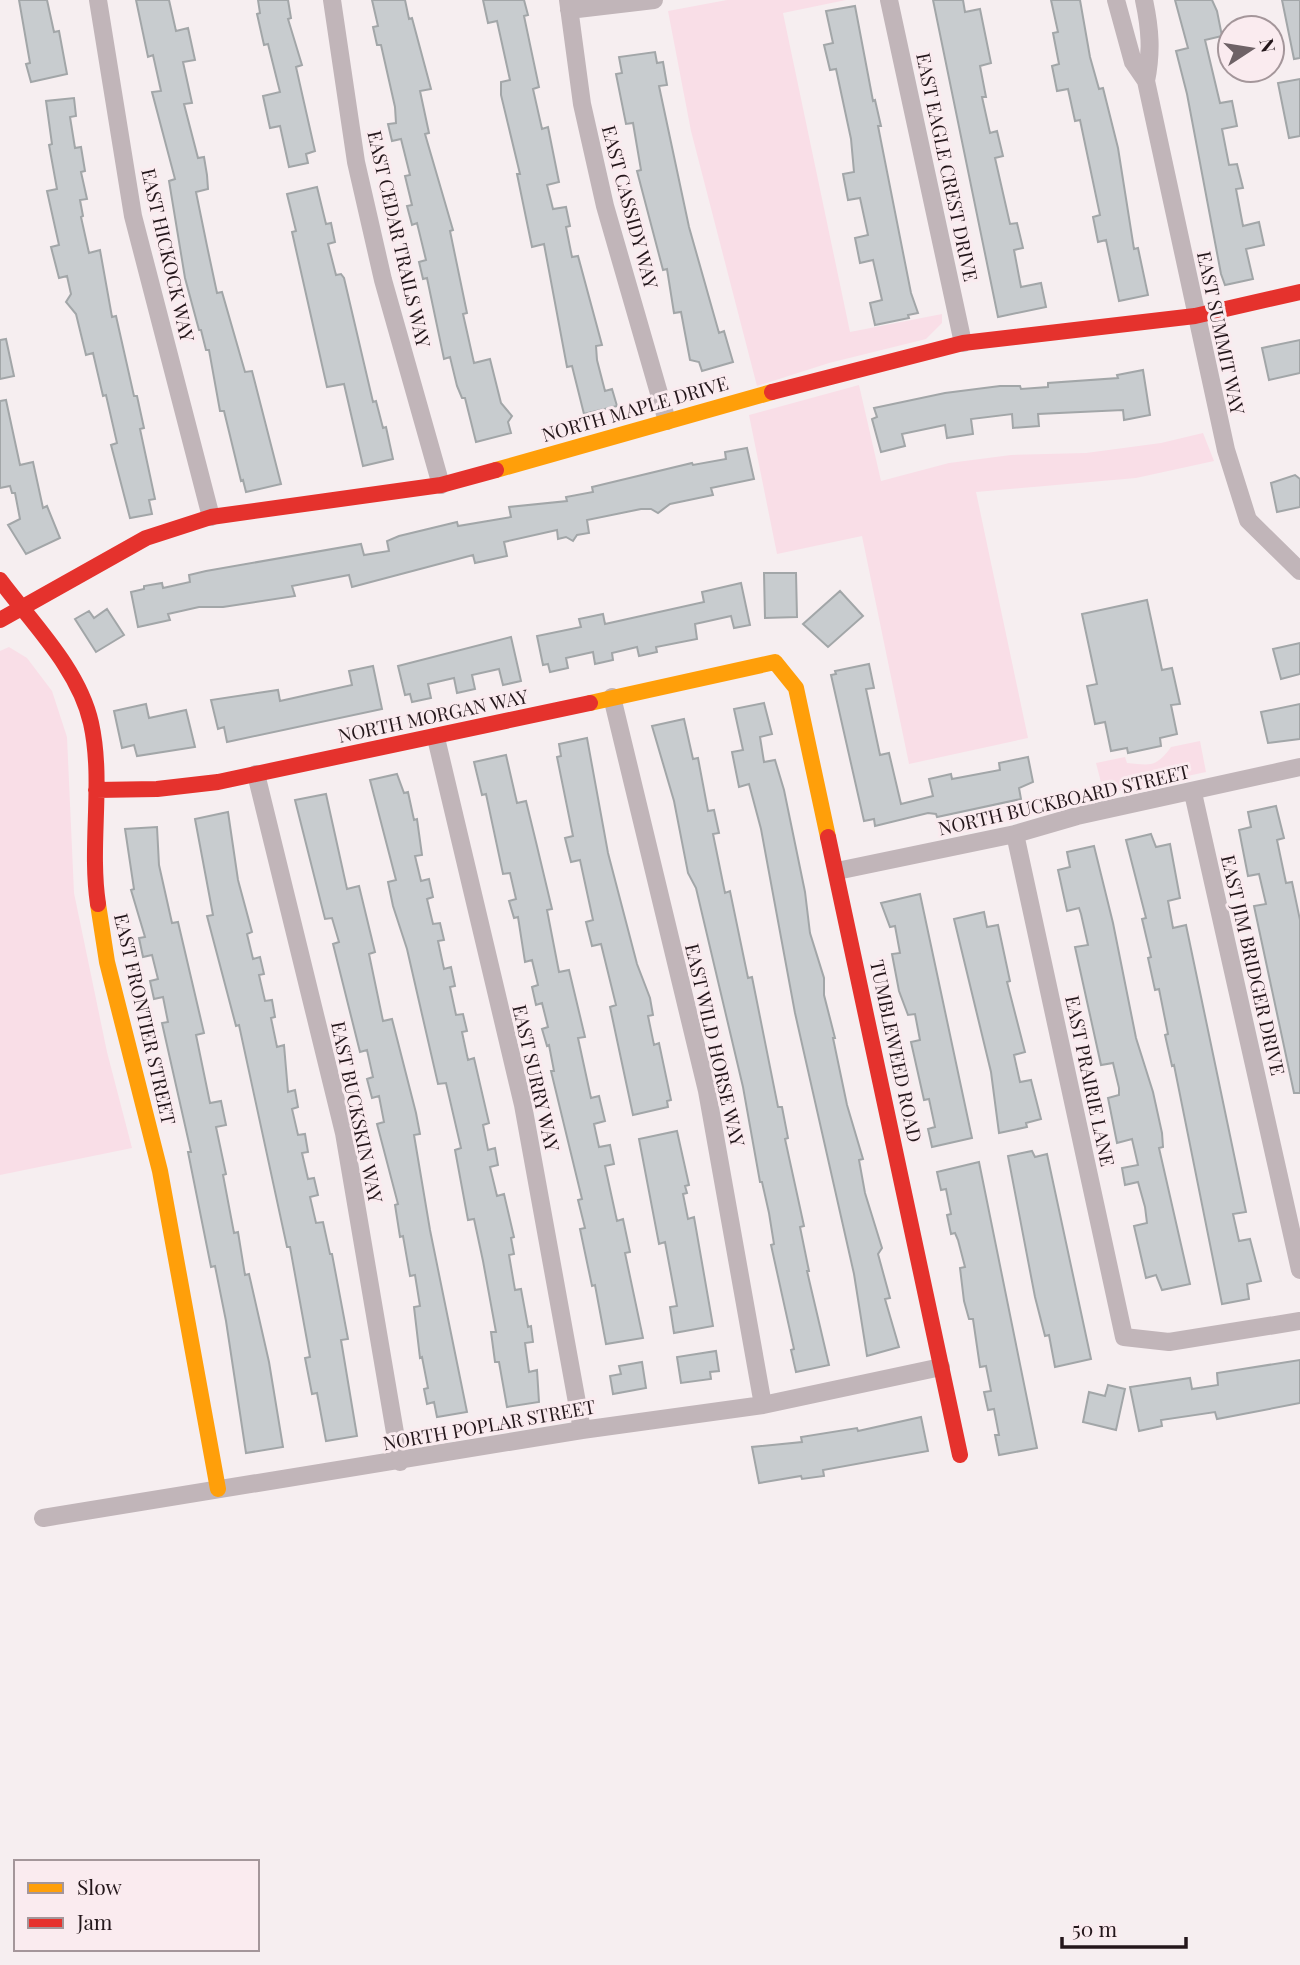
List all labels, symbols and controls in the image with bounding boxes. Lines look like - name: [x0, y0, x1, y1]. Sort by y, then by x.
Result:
- north arrow: [1216, 14, 1286, 84]
- text: N: [1254, 36, 1283, 55]
- street label: EAST EAGLE CREST DRIVE: [911, 50, 985, 284]
- street label: EAST CASSIDY WAY: [597, 122, 666, 292]
- street label: EAST CEDAR TRAILS WAY: [362, 128, 438, 351]
- street label: EAST HICKOCK WAY: [136, 166, 202, 345]
- street label: EAST SUMMIT WAY: [1192, 249, 1252, 418]
- street label: NORTH MAPLE DRIVE: [538, 369, 731, 447]
- street label: NORTH MORGAN WAY: [335, 682, 531, 748]
- street label: NORTH BUCKBOARD STREET: [935, 757, 1192, 841]
- street label: EAST JIM BRIDGER DRIVE: [1216, 852, 1292, 1078]
- street label: EAST FRONTIER STREET: [109, 910, 183, 1127]
- street label: EAST WILD HORSE WAY: [680, 941, 752, 1149]
- street label: TUMBLEWEED ROAD: [865, 957, 929, 1144]
- street label: EAST PRAIRIE LANE: [1060, 993, 1122, 1169]
- street label: EAST SURRY WAY: [507, 1002, 567, 1154]
- street label: EAST BUCKSKIN WAY: [326, 1019, 390, 1206]
- street label: NORTH POPLAR STREET: [381, 1392, 597, 1456]
- legend: [14, 1860, 259, 1951]
- text: Slow: [77, 1872, 122, 1900]
- scale bar: [1062, 1906, 1186, 1950]
- text: Jam: [76, 1907, 113, 1935]
- text: 50 m: [1072, 1914, 1118, 1942]

